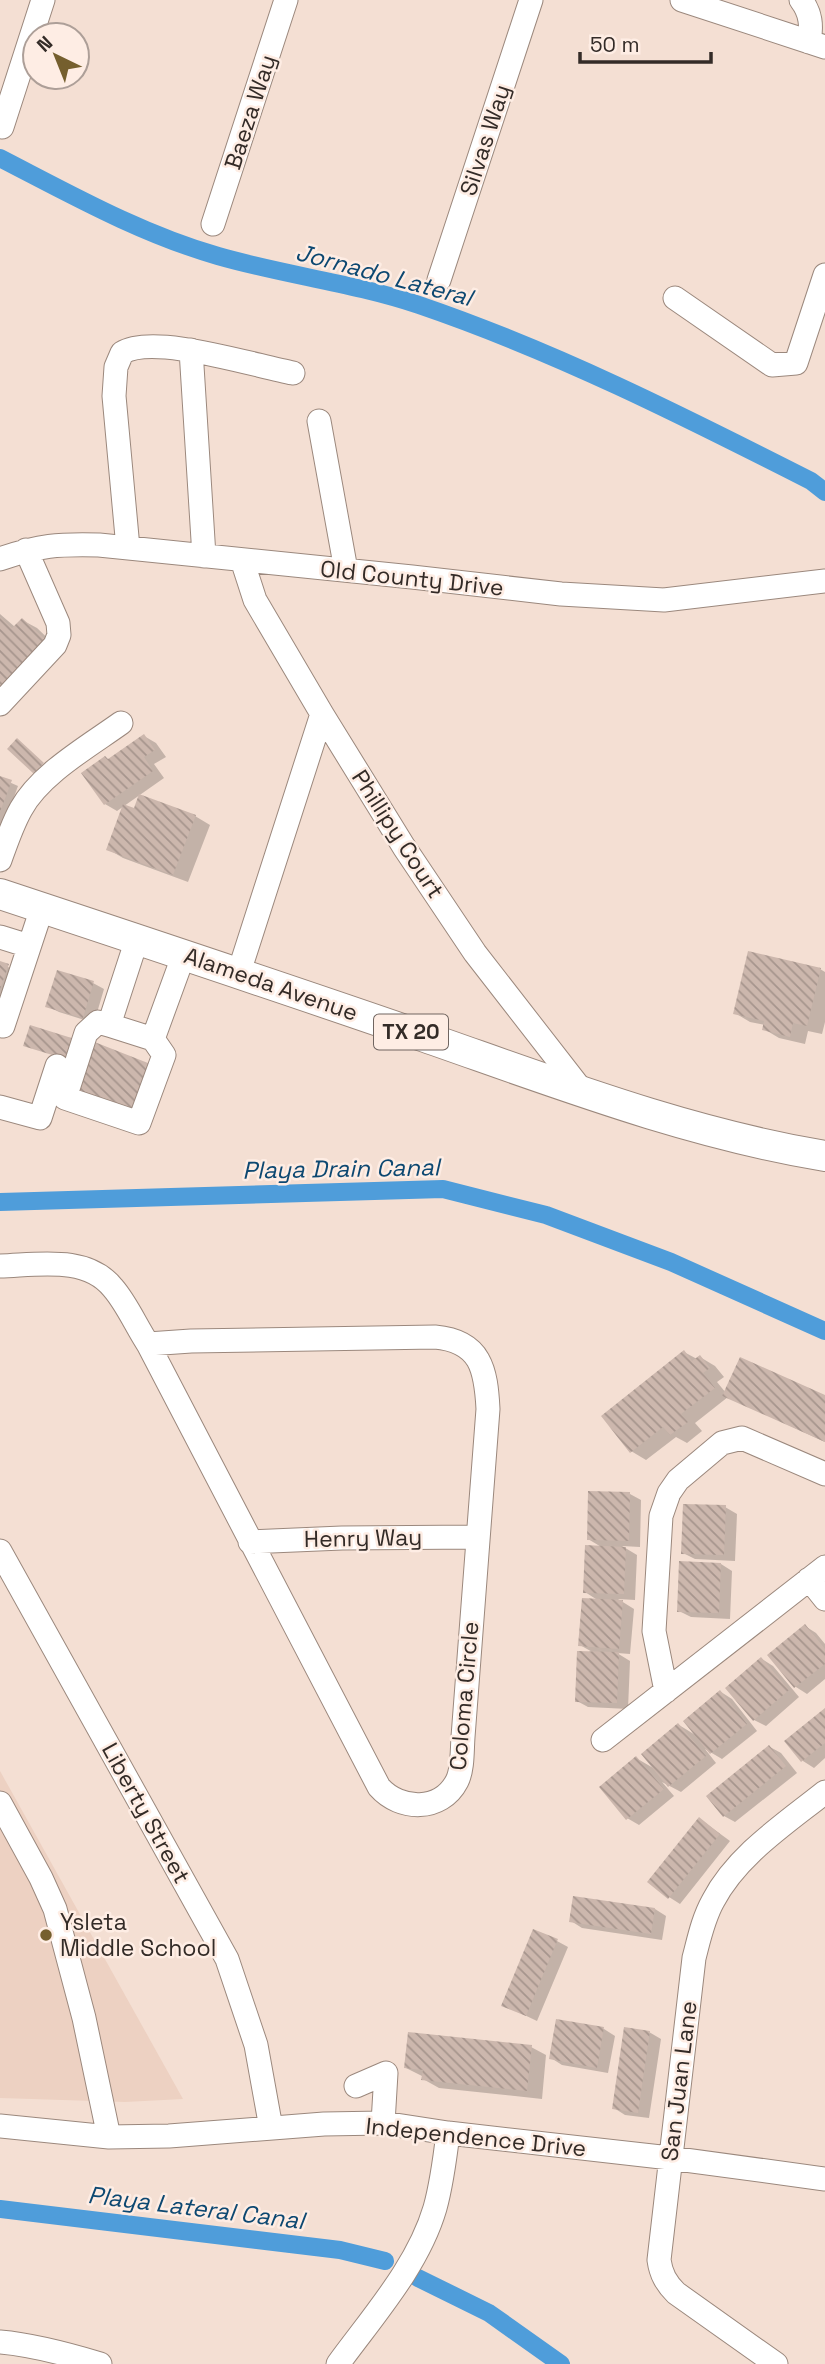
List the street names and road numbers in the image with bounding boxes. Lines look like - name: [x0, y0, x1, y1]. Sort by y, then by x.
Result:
- street label: Baeza Way: [217, 51, 283, 173]
- street label: Silvas Way: [453, 81, 517, 199]
- street label: Old County Drive: [319, 553, 505, 603]
- street label: Phillipy Court: [345, 764, 451, 904]
- street label: Alameda Avenue: [180, 940, 362, 1028]
- road number: TX 20: [374, 1014, 448, 1050]
- street label: Henry Way: [304, 1522, 422, 1554]
- street label: Coloma Circle: [443, 1620, 485, 1772]
- street label: Liberty Street: [95, 1737, 197, 1889]
- street label: San Juan Lane: [654, 1999, 704, 2163]
- street label: Independence Drive: [364, 2111, 588, 2163]

